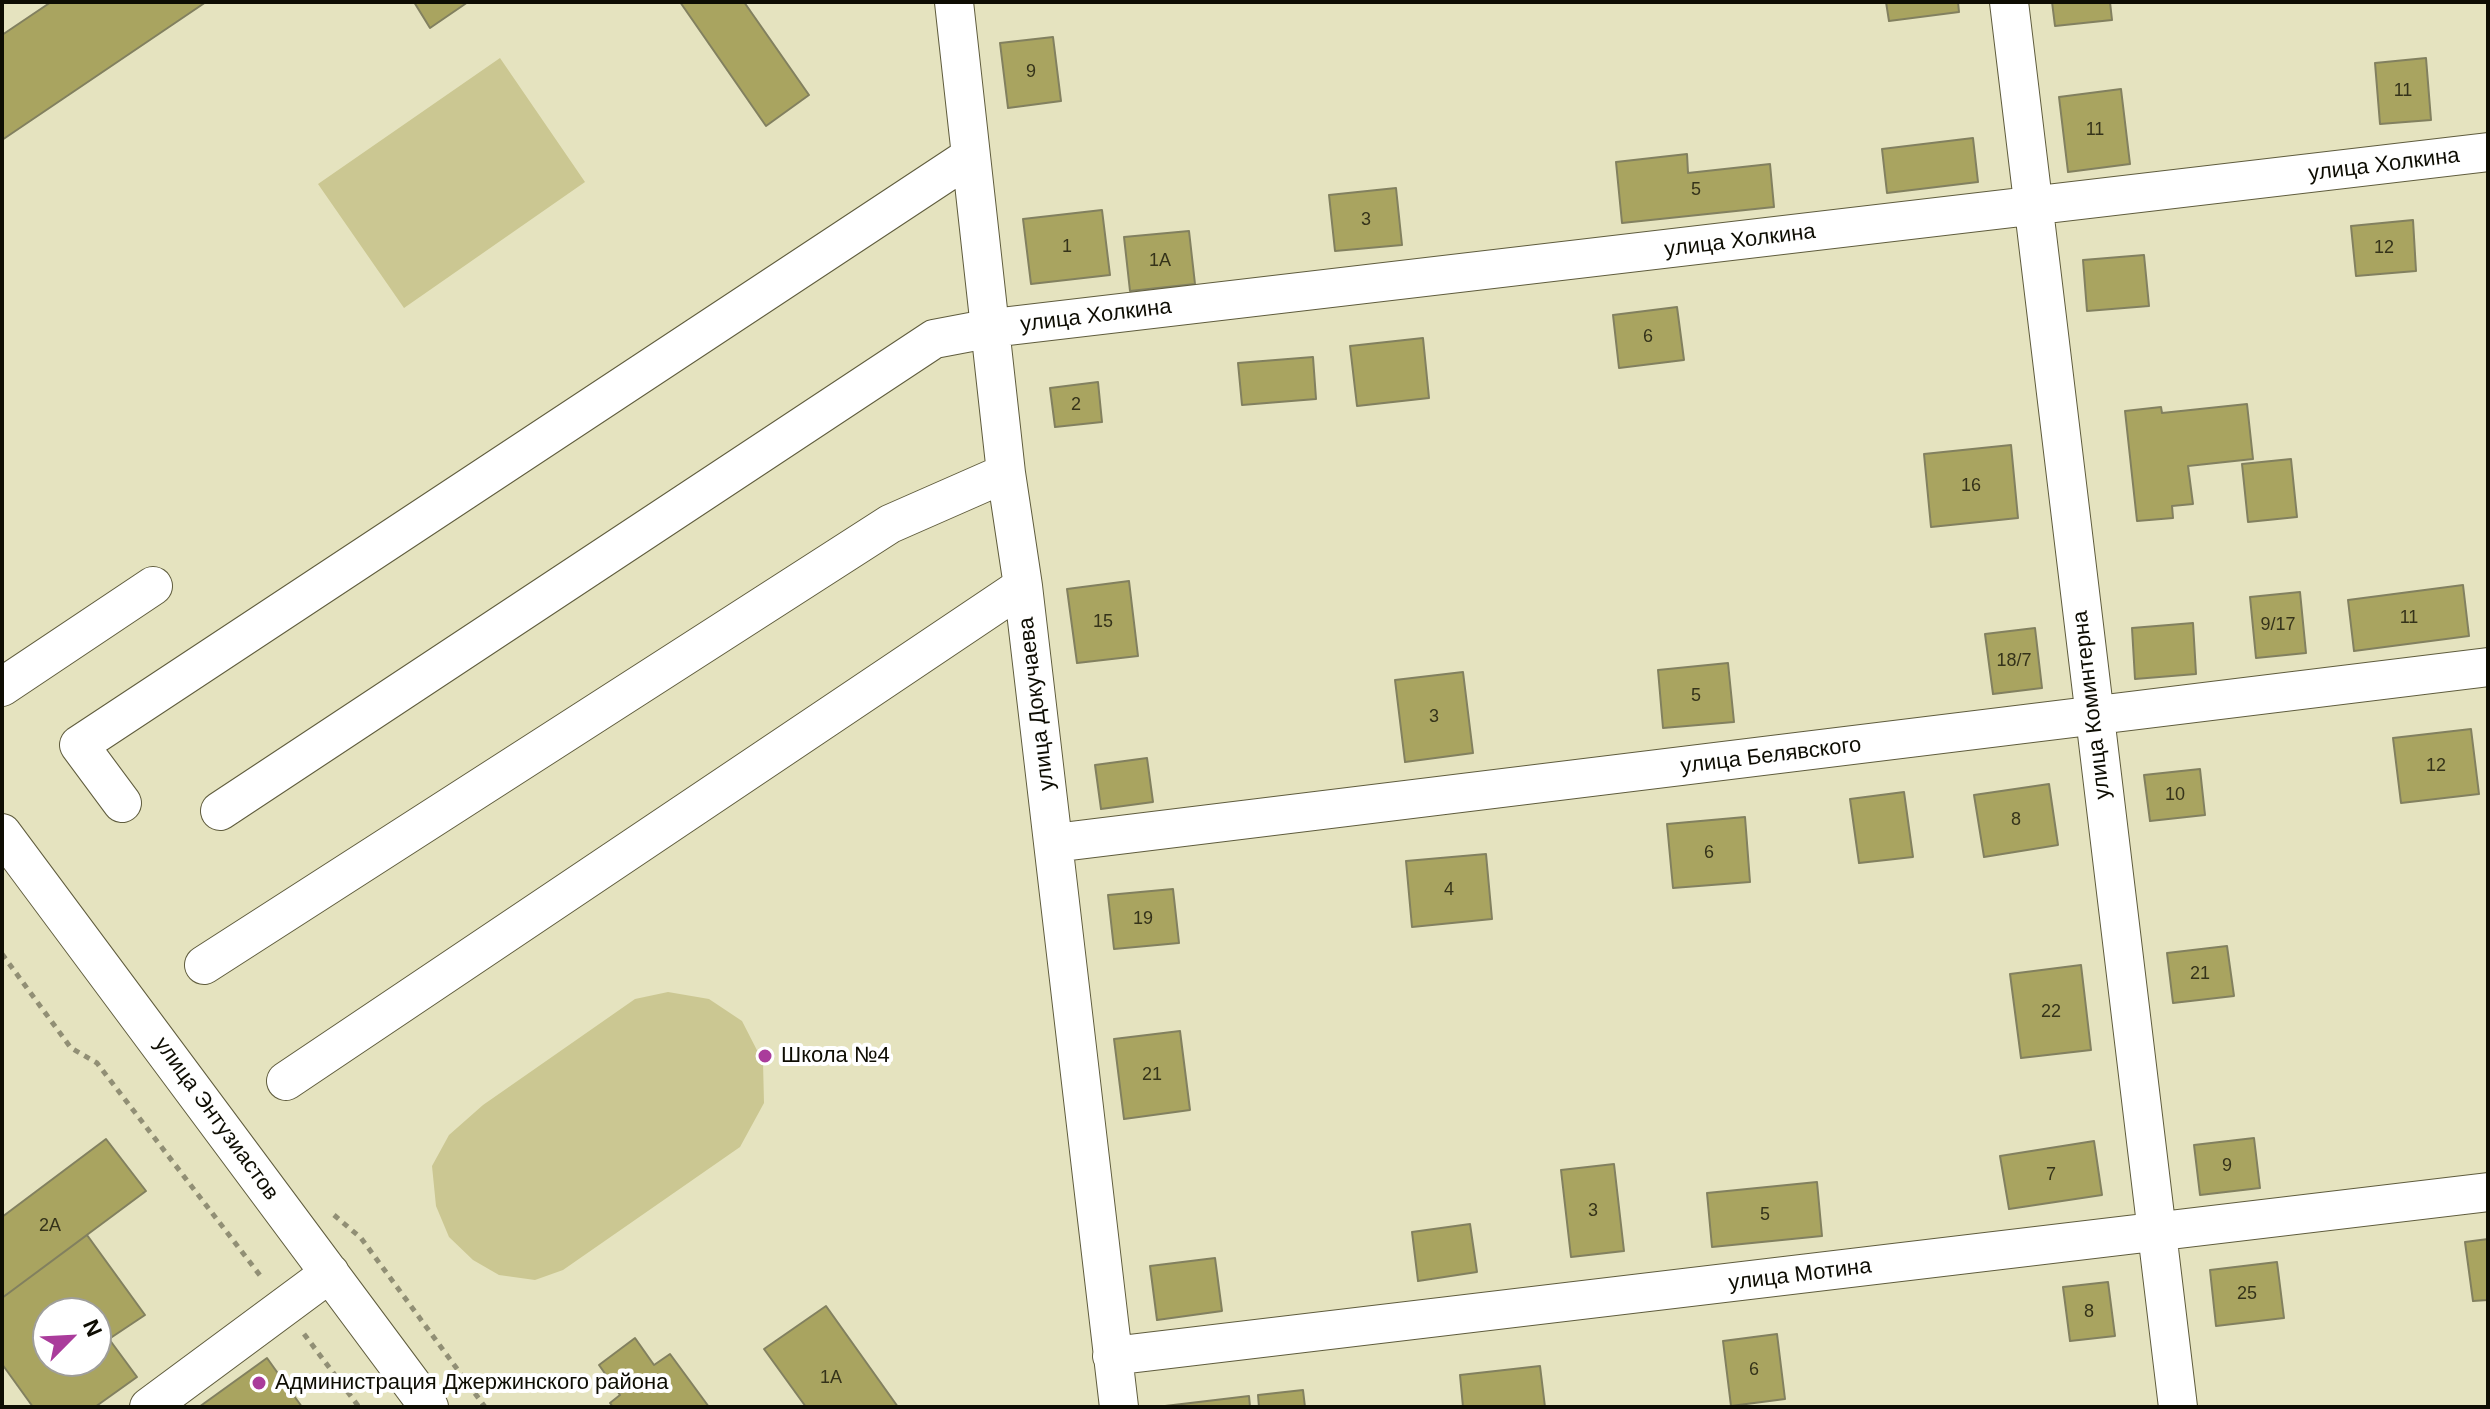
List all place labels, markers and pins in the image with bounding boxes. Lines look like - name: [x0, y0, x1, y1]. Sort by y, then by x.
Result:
- place label: Школа №4: [781, 1043, 890, 1069]
- marker: Школа №4: [756, 1047, 774, 1065]
- place label: Администрация Джержинского района: [275, 1370, 668, 1396]
- marker: Администрация Джержинского района: [250, 1374, 268, 1392]

